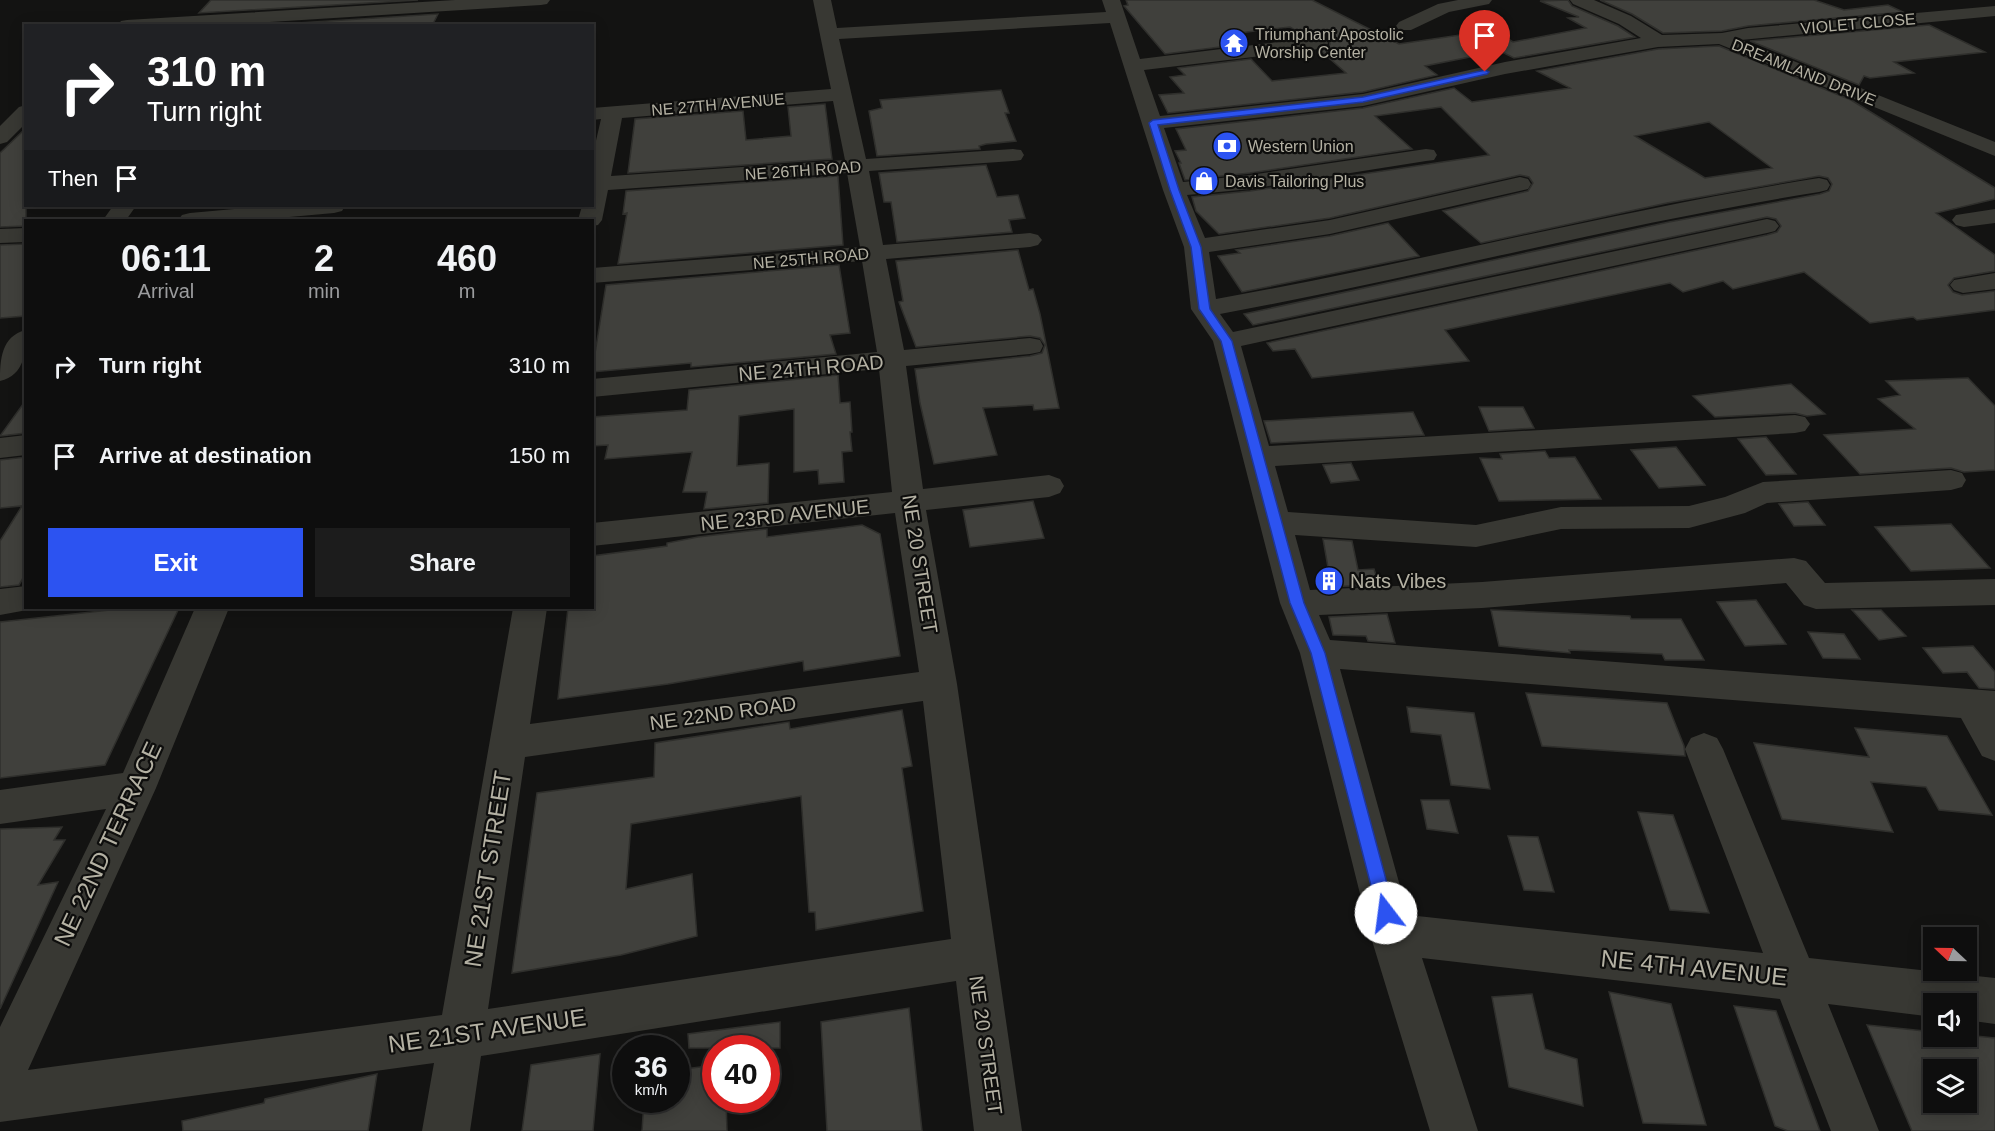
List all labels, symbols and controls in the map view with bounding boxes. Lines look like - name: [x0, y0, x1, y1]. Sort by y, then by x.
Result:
- pin: [1459, 10, 1510, 72]
- street label: VIOLET CLOSE: [1800, 10, 1916, 37]
- icon: arrive: [1468, 19, 1501, 52]
- place label: Triumphant Apostolic Worship Center: [1255, 26, 1404, 61]
- temple icon: Triumphant Apostolic Worship Center: [1218, 27, 1250, 59]
- street label: DREAMLAND DRIVE: [1729, 36, 1878, 109]
- icon: right: [48, 48, 126, 126]
- text: 310 m: [147, 48, 266, 95]
- street label: NE 27TH AVENUE: [651, 90, 786, 119]
- text: Turn right: [147, 97, 262, 127]
- bank icon: Western Union: [1211, 130, 1243, 162]
- place label: Western Union: [1248, 138, 1354, 155]
- street label: NE 26TH ROAD: [744, 158, 862, 183]
- icon: arrive: [110, 162, 143, 195]
- shop icon: Davis Tailoring Plus: [1188, 165, 1220, 197]
- text: Then: [48, 166, 98, 191]
- place label: Davis Tailoring Plus: [1225, 173, 1364, 190]
- text: 06:11: [121, 238, 211, 279]
- text: 2: [314, 238, 334, 279]
- text: 460: [437, 238, 497, 279]
- street label: NE 25TH ROAD: [752, 245, 870, 272]
- text: Arrival: [138, 280, 194, 302]
- text: min: [308, 280, 340, 302]
- text: m: [459, 280, 475, 302]
- icon: right: [48, 350, 81, 383]
- street label: NE 24TH ROAD: [738, 351, 884, 385]
- text: Turn right: [99, 353, 201, 378]
- text: 310 m: [509, 353, 570, 378]
- icon: arrive: [48, 440, 81, 473]
- text: Arrive at destination: [99, 443, 312, 468]
- text: 150 m: [509, 443, 570, 468]
- street label: NE 20 STREET: [898, 493, 942, 635]
- street label: NE 23RD AVENUE: [699, 495, 871, 535]
- button: Exit: [48, 528, 303, 597]
- button: Share: [315, 528, 570, 597]
- building icon: Nats Vibes: [1313, 565, 1345, 597]
- place label: Nats Vibes: [1350, 570, 1446, 592]
- street label: NE 22ND ROAD: [648, 692, 798, 734]
- street label: NE 22ND TERRACE: [48, 737, 167, 950]
- street label: NE 21ST STREET: [459, 769, 516, 969]
- position arrow: [1354, 881, 1418, 945]
- north arrow: [1923, 927, 1977, 981]
- map controls: [1923, 927, 1977, 1113]
- street label: NE 4TH AVENUE: [1599, 944, 1789, 991]
- street label: NE 20 STREET: [965, 974, 1007, 1116]
- button: sound: [1923, 993, 1977, 1047]
- street label: NE 21ST AVENUE: [386, 1003, 587, 1058]
- speed limit sign: 40: [702, 1035, 780, 1113]
- text: 36: [634, 1050, 668, 1083]
- button: layers: [1923, 1059, 1977, 1113]
- text: km/h: [635, 1081, 667, 1098]

